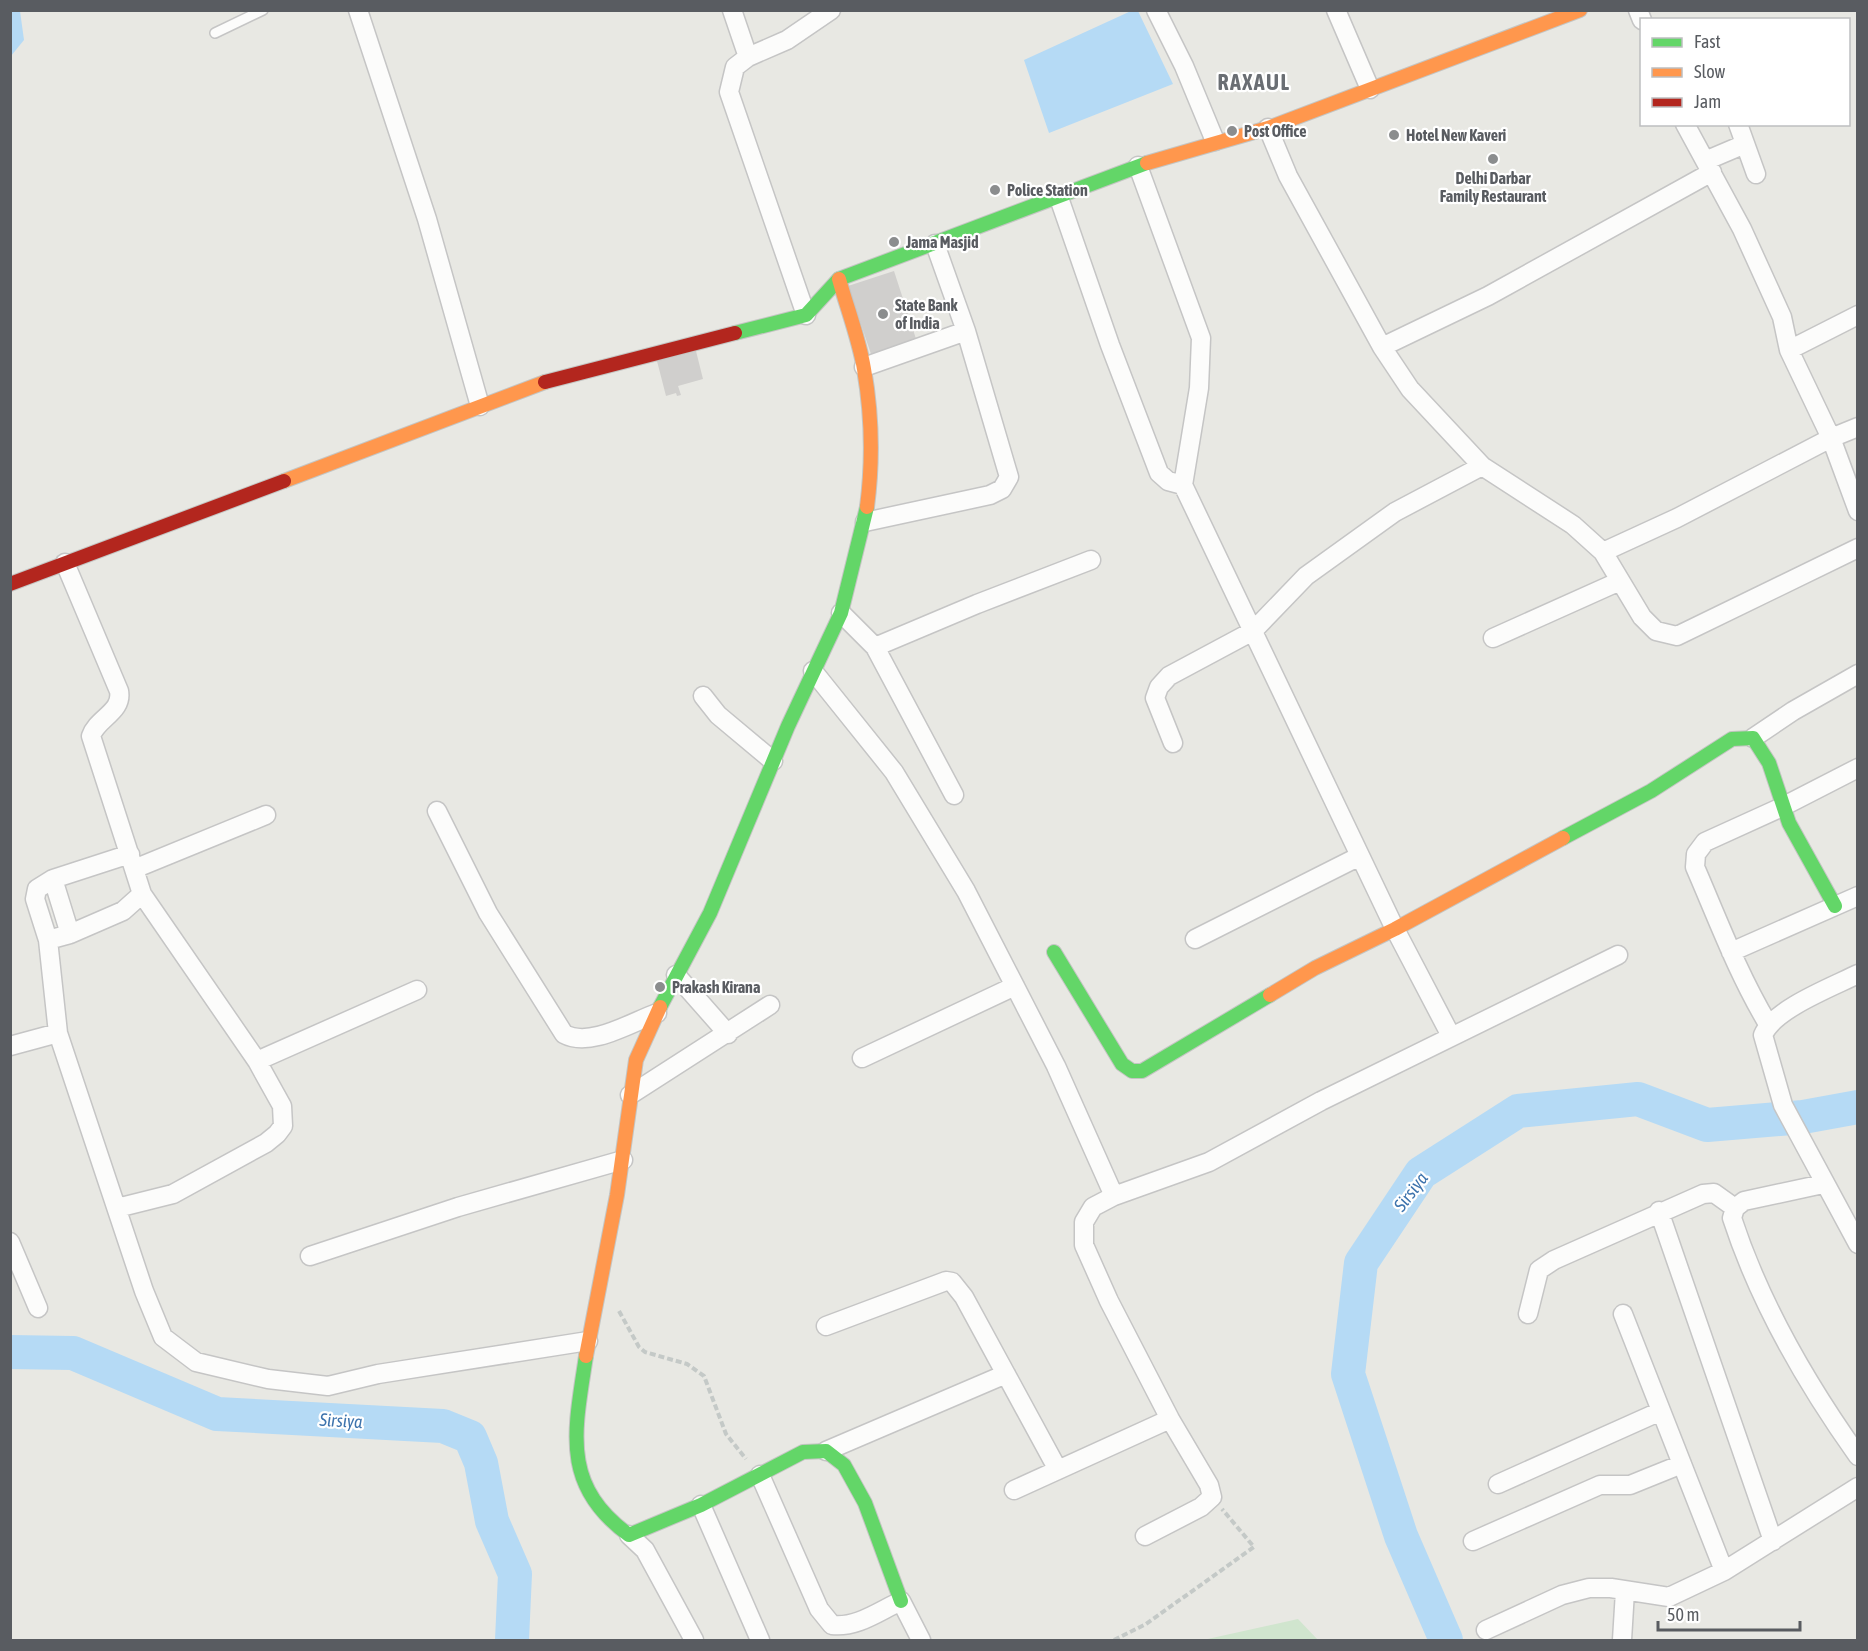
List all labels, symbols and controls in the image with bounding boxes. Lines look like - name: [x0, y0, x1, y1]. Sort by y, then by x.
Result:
- legend: [1640, 18, 1850, 126]
- text: Fast: [1694, 31, 1721, 52]
- text: Slow: [1694, 61, 1725, 82]
- district label: RAXAUL: [1218, 69, 1290, 95]
- text: Jam: [1694, 91, 1721, 112]
- place label: Post Office: [1244, 122, 1307, 140]
- marker: Post Office: [1225, 124, 1239, 138]
- place label: Hotel New Kaveri: [1406, 126, 1507, 144]
- marker: Hotel New Kaveri: [1387, 128, 1401, 142]
- marker: Delhi Darbar Family Restaurant: [1486, 152, 1500, 166]
- place label: Delhi Darbar Family Restaurant: [1440, 169, 1547, 205]
- place label: Police Station: [1007, 181, 1088, 199]
- marker: Police Station: [988, 183, 1002, 197]
- place label: Jama Masjid: [905, 233, 979, 251]
- marker: Jama Masjid: [887, 235, 901, 249]
- place label: State Bank of India: [895, 296, 958, 332]
- marker: State Bank of India: [876, 307, 890, 321]
- place label: Prakash Kirana: [672, 978, 760, 996]
- marker: Prakash Kirana: [653, 980, 667, 994]
- water label: Sirsiya: [1389, 1168, 1432, 1216]
- water label: Sirsiya: [318, 1409, 364, 1432]
- scale bar: [1658, 1594, 1800, 1632]
- text: 50 m: [1667, 1604, 1699, 1625]

